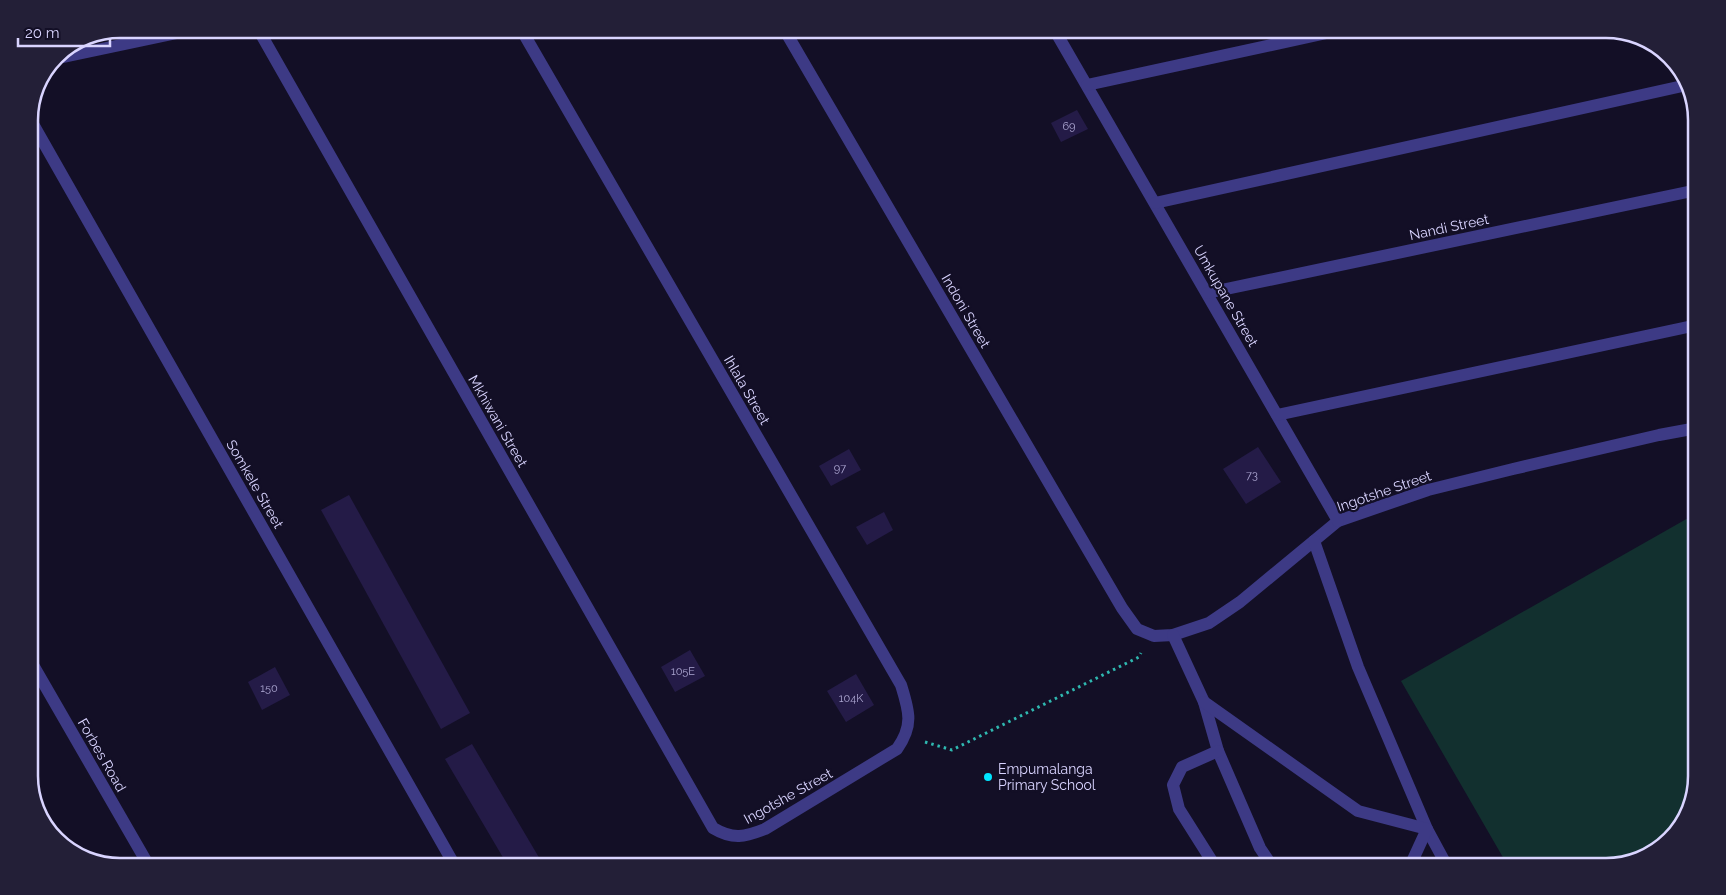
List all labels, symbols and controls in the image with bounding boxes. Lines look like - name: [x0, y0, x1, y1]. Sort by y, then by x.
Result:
- scale bar: [18, 15, 110, 47]
- text: 20 m: [25, 24, 60, 42]
- house number: 69: [1062, 120, 1076, 133]
- street label: Nandi Street: [1408, 211, 1490, 243]
- street label: Umkupane Street: [1191, 243, 1262, 350]
- street label: Indoni Street: [939, 271, 994, 351]
- street label: Ihlala Street: [721, 353, 773, 428]
- street label: Mkhiwani Street: [465, 372, 531, 470]
- street label: Somkele Street: [223, 437, 287, 531]
- house number: 97: [834, 462, 846, 475]
- street label: Ingotshe Street: [1335, 467, 1434, 515]
- house number: 73: [1246, 469, 1258, 482]
- house number: 105E: [671, 665, 695, 678]
- house number: 150: [260, 682, 278, 695]
- house number: 104K: [839, 692, 864, 705]
- street label: Forbes Road: [75, 716, 129, 794]
- place label: Empumalanga Primary School: [998, 761, 1096, 793]
- street label: Ingotshe Street: [741, 765, 835, 827]
- marker: Empumalanga Primary School: [982, 771, 994, 783]

